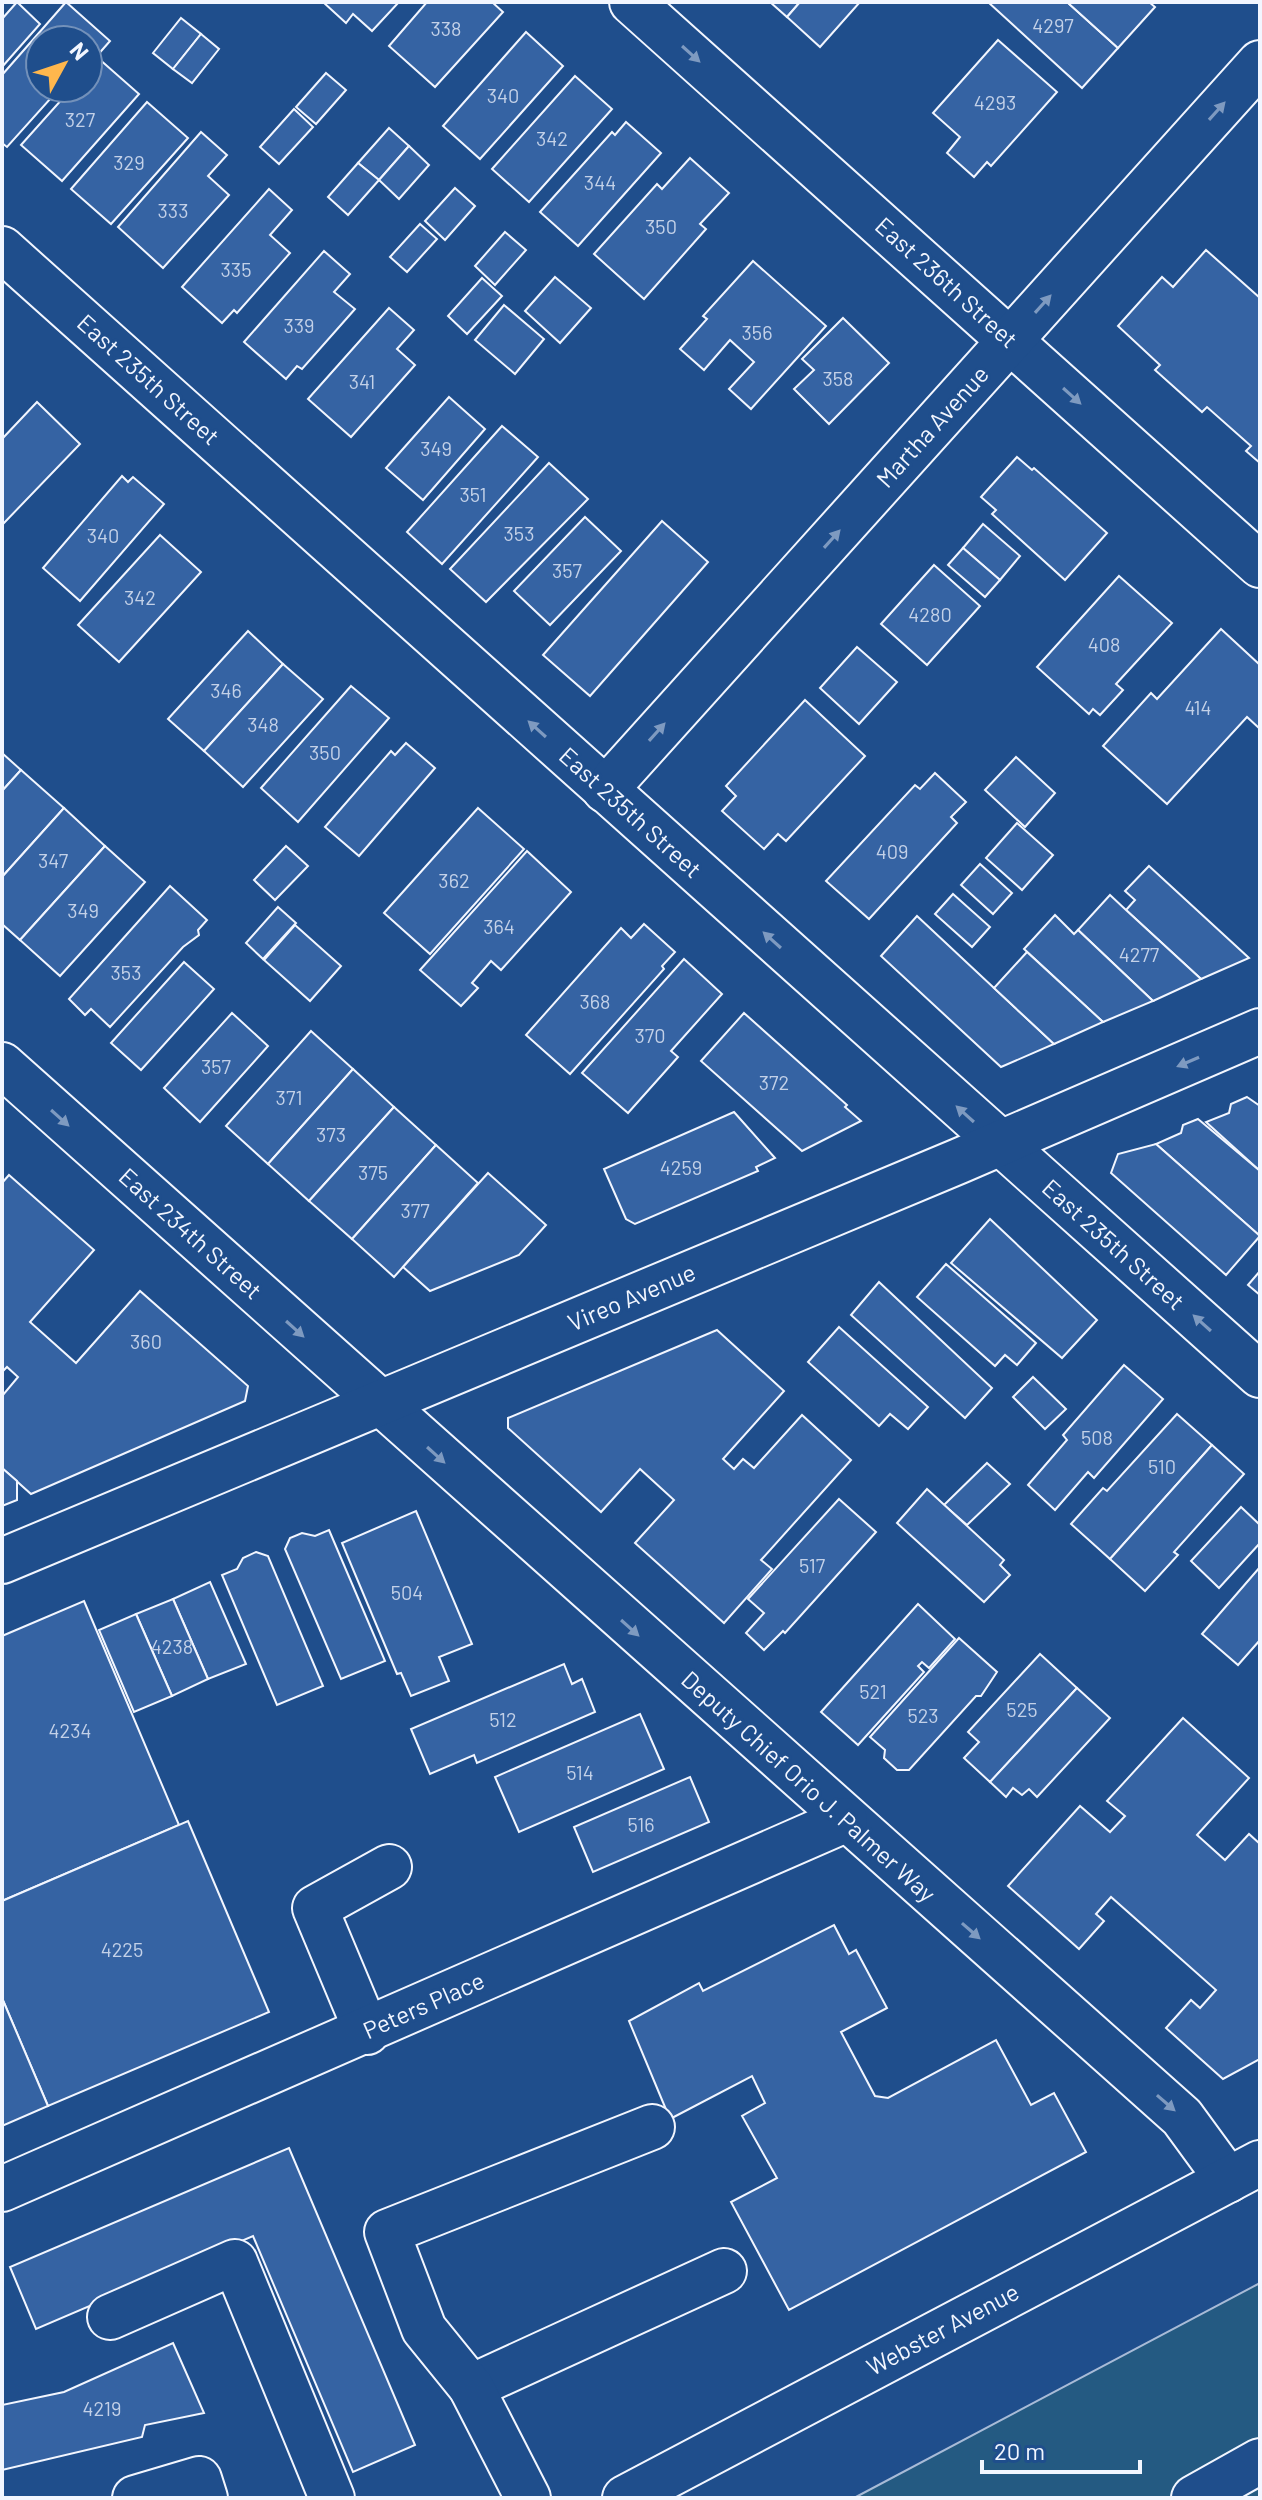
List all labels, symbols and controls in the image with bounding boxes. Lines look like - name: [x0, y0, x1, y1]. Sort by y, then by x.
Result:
- house number: 4297: [1032, 13, 1074, 37]
- house number: 338: [430, 16, 462, 40]
- north arrow: [24, 24, 104, 104]
- text: N: [65, 37, 95, 64]
- one-way arrow: [680, 45, 700, 62]
- house number: 340: [487, 83, 519, 107]
- house number: 4293: [974, 90, 1016, 114]
- one-way arrow: [1208, 101, 1225, 121]
- house number: 327: [65, 107, 96, 131]
- house number: 342: [536, 126, 568, 150]
- house number: 329: [113, 150, 145, 174]
- house number: 344: [584, 170, 616, 194]
- house number: 333: [158, 198, 188, 222]
- street label: East 236th Street: [870, 210, 1024, 353]
- house number: 350: [645, 214, 677, 238]
- house number: 335: [221, 257, 251, 281]
- one-way arrow: [1034, 295, 1052, 314]
- street label: East 235th Street: [72, 307, 226, 450]
- house number: 339: [283, 313, 315, 337]
- house number: 356: [742, 320, 772, 344]
- street label: Martha Avenue: [870, 359, 994, 493]
- house number: 358: [823, 366, 854, 390]
- house number: 341: [349, 369, 375, 393]
- one-way arrow: [1061, 387, 1081, 404]
- house number: 349: [420, 436, 452, 460]
- house number: 351: [459, 482, 487, 506]
- house number: 353: [504, 521, 534, 545]
- house number: 340: [87, 523, 119, 547]
- one-way arrow: [822, 530, 840, 549]
- house number: 357: [552, 558, 583, 582]
- house number: 342: [124, 585, 156, 609]
- house number: 4280: [908, 602, 952, 626]
- house number: 408: [1088, 632, 1120, 656]
- house number: 346: [210, 678, 242, 702]
- house number: 414: [1184, 695, 1212, 719]
- house number: 348: [247, 712, 279, 736]
- one-way arrow: [527, 720, 546, 738]
- one-way arrow: [648, 723, 666, 742]
- house number: 350: [309, 740, 341, 764]
- street label: East 235th Street: [554, 740, 708, 883]
- house number: 409: [876, 839, 908, 863]
- house number: 347: [38, 848, 69, 872]
- house number: 362: [438, 868, 470, 892]
- house number: 349: [67, 898, 99, 922]
- house number: 364: [483, 914, 515, 938]
- one-way arrow: [762, 932, 782, 949]
- house number: 4277: [1119, 942, 1160, 966]
- house number: 353: [111, 960, 141, 984]
- house number: 368: [579, 989, 611, 1013]
- house number: 370: [634, 1023, 666, 1047]
- house number: 357: [201, 1054, 232, 1078]
- one-way arrow: [1177, 1055, 1200, 1069]
- house number: 372: [759, 1070, 789, 1094]
- house number: 371: [276, 1085, 302, 1109]
- one-way arrow: [956, 1105, 975, 1123]
- one-way arrow: [50, 1108, 69, 1126]
- house number: 373: [316, 1122, 346, 1146]
- house number: 4259: [660, 1155, 702, 1179]
- house number: 375: [358, 1160, 388, 1184]
- street label: East 234th Street: [114, 1161, 268, 1305]
- street label: East 235th Street: [1037, 1172, 1191, 1315]
- house number: 377: [400, 1198, 430, 1222]
- street label: Vireo Avenue: [563, 1257, 700, 1337]
- one-way arrow: [1192, 1315, 1211, 1333]
- one-way arrow: [285, 1319, 304, 1337]
- house number: 360: [130, 1329, 162, 1353]
- house number: 508: [1081, 1425, 1113, 1449]
- one-way arrow: [425, 1446, 445, 1463]
- house number: 510: [1148, 1454, 1176, 1478]
- house number: 517: [799, 1553, 826, 1577]
- house number: 504: [391, 1580, 423, 1604]
- one-way arrow: [619, 1619, 639, 1636]
- house number: 4238: [151, 1634, 193, 1658]
- street label: Deputy Chief Orio J. Palmer Way: [676, 1664, 942, 1908]
- house number: 521: [859, 1679, 887, 1703]
- house number: 525: [1006, 1697, 1038, 1721]
- house number: 523: [907, 1703, 939, 1727]
- house number: 512: [489, 1707, 517, 1731]
- house number: 4234: [49, 1718, 91, 1742]
- house number: 514: [566, 1760, 594, 1784]
- house number: 516: [627, 1812, 655, 1836]
- one-way arrow: [960, 1922, 980, 1939]
- house number: 4225: [101, 1937, 143, 1961]
- street label: Peters Place: [358, 1965, 489, 2044]
- one-way arrow: [1155, 2094, 1175, 2111]
- street label: Webster Avenue: [861, 2276, 1023, 2381]
- house number: 4219: [83, 2396, 121, 2420]
- scale bar: [982, 2424, 1140, 2474]
- text: 20 m: [994, 2436, 1045, 2465]

